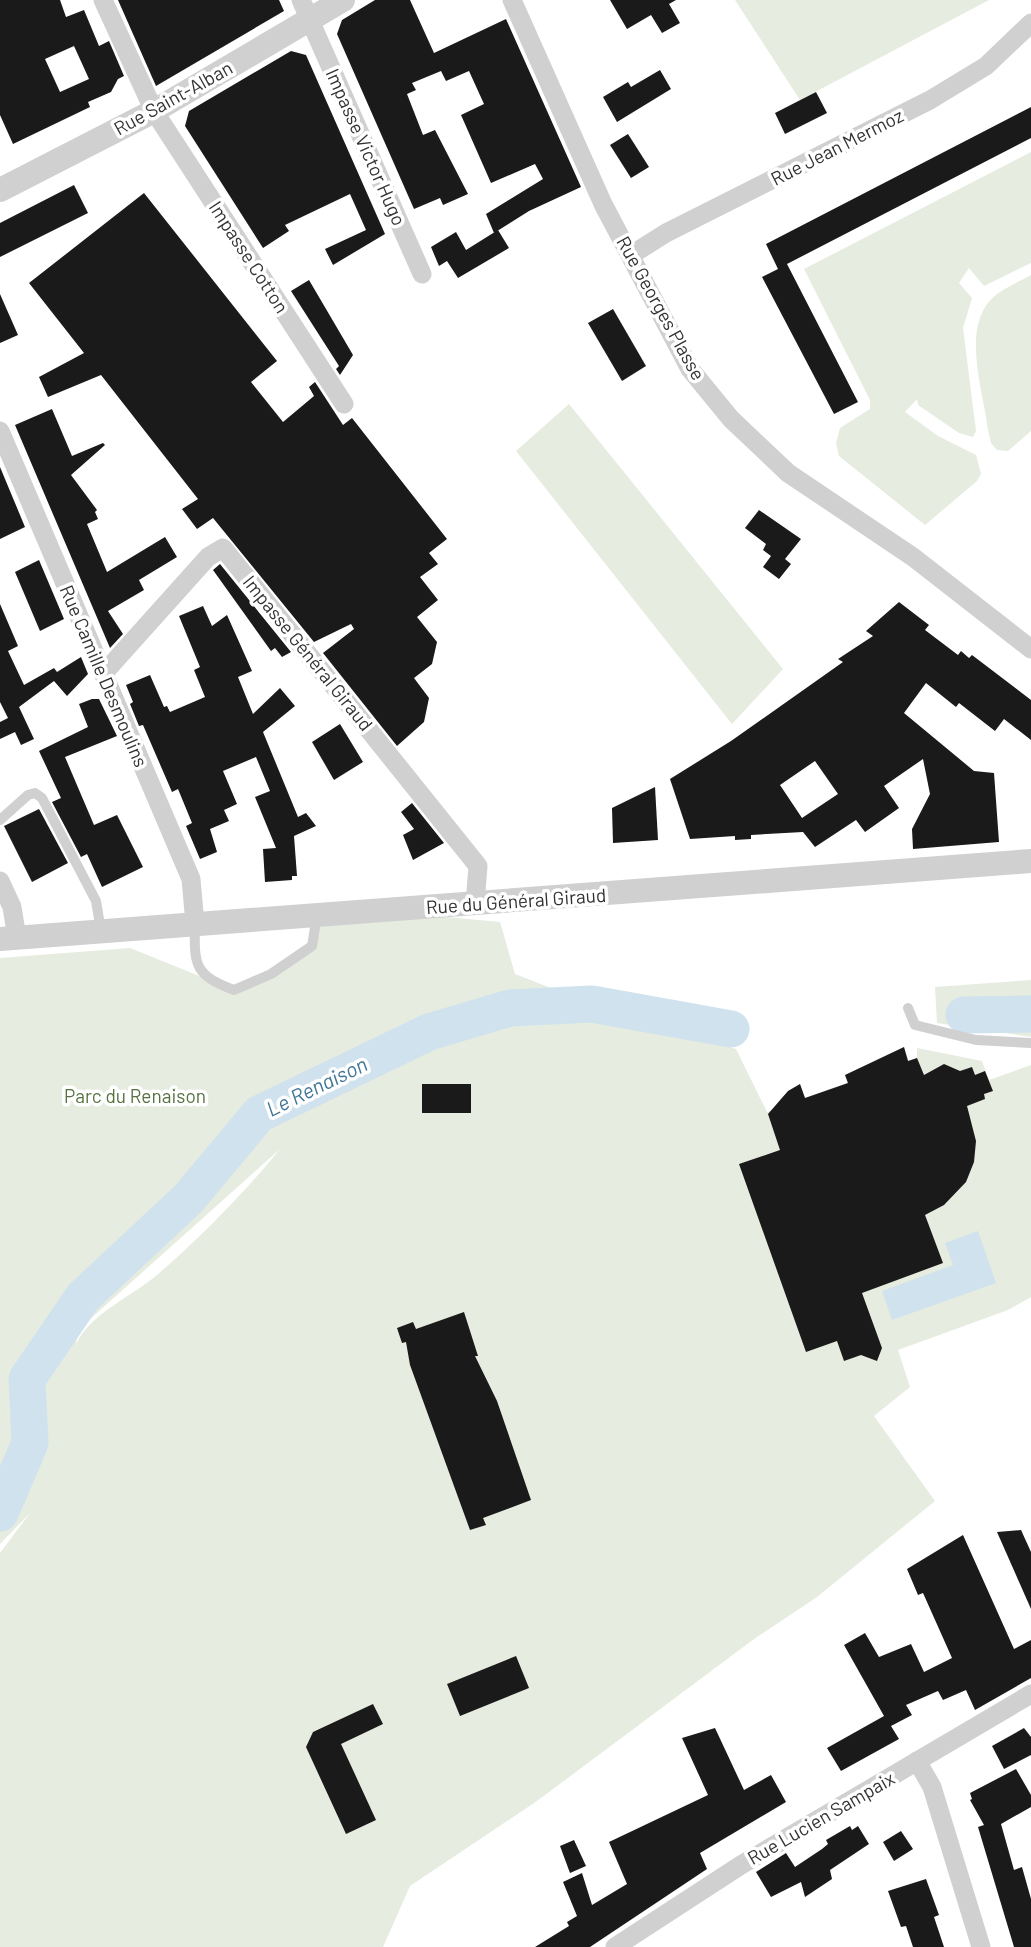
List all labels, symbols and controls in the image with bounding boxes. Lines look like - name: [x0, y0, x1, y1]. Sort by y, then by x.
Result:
- street label: Rue Saint-Alban: [109, 56, 236, 140]
- street label: Impasse Victor Hugo: [321, 65, 411, 229]
- street label: Rue Jean Mermoz: [767, 103, 907, 190]
- street label: Impasse Cotton: [205, 197, 294, 317]
- street label: Rue Georges Plasse: [612, 232, 711, 384]
- street label: Impasse Général Giraud: [239, 570, 378, 735]
- street label: Rue Camille Desmoulins: [56, 581, 153, 770]
- street label: Rue du Général Giraud: [425, 883, 607, 918]
- water label: Le Renaison: [262, 1051, 371, 1121]
- park label: Parc du Renaison: [64, 1084, 206, 1107]
- street label: Rue Lucien Sampaix: [743, 1766, 898, 1869]

